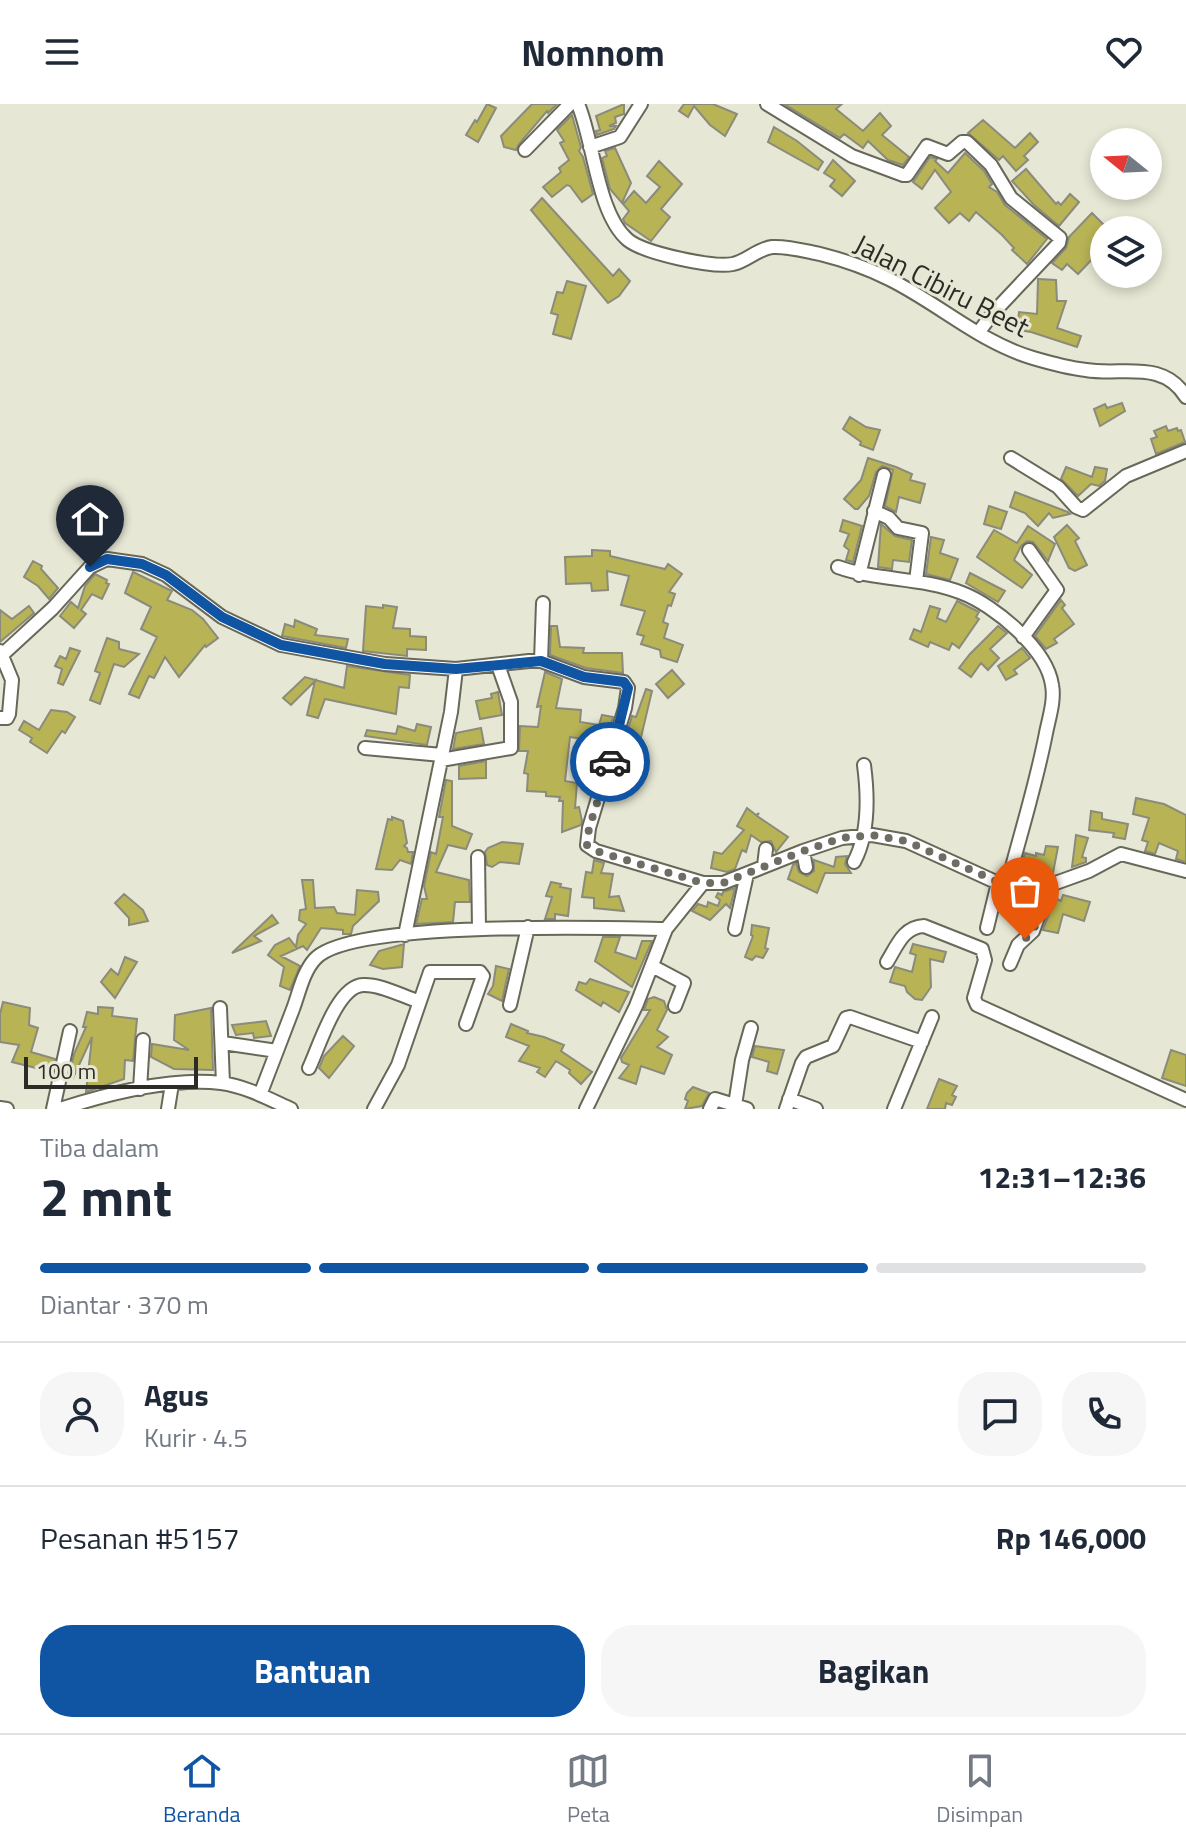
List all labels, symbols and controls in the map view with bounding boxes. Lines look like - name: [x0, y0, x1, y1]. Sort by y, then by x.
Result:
- text: Nomnom: [521, 25, 665, 80]
- icon: menu: [40, 30, 84, 74]
- icon: heart: [1102, 30, 1146, 74]
- north arrow: [1090, 128, 1162, 200]
- map controls: [1090, 128, 1162, 288]
- button: layers: [1090, 216, 1162, 288]
- street label: Jalan Cibiru Beet: [847, 222, 1037, 348]
- pin: [56, 485, 124, 567]
- icon: home: [68, 497, 112, 541]
- courier: [570, 722, 650, 802]
- icon: car: [588, 740, 632, 784]
- pin: [991, 857, 1059, 939]
- icon: bag: [1003, 869, 1047, 913]
- scale bar: [24, 1053, 198, 1089]
- text: 100 m: [36, 1054, 96, 1088]
- text: Tiba dalam: [40, 1128, 159, 1167]
- text: 12:31–12:36: [978, 1154, 1146, 1200]
- text: 2 mnt: [40, 1157, 172, 1236]
- text: Diantar · 370 m: [40, 1285, 209, 1324]
- button: person: [40, 1372, 124, 1456]
- text: Agus: [144, 1372, 209, 1418]
- button: chat: [958, 1372, 1042, 1456]
- button: phone: [1062, 1372, 1146, 1456]
- text: Kurir · 4.5: [144, 1418, 248, 1457]
- text: Pesanan #5157: [40, 1515, 240, 1561]
- text: Rp 146,000: [996, 1515, 1146, 1561]
- button: Bantuan: [40, 1625, 585, 1717]
- button: Bagikan: [601, 1625, 1146, 1717]
- tab: Beranda: [163, 1749, 241, 1831]
- tab: Peta: [566, 1749, 610, 1831]
- tab: Disimpan: [936, 1749, 1023, 1831]

